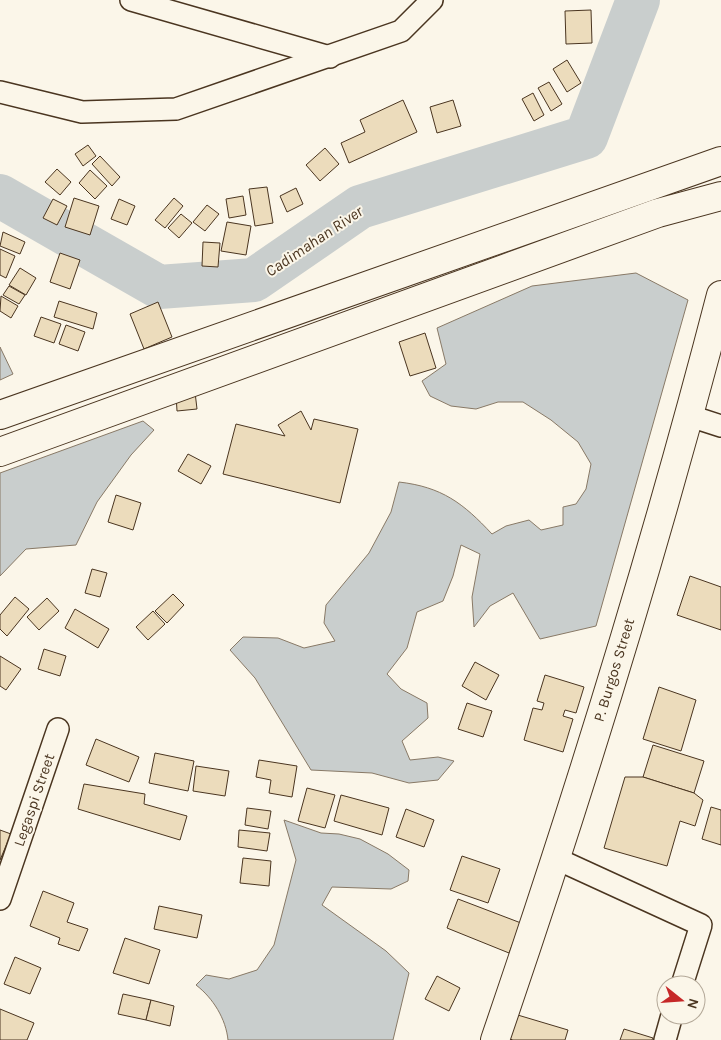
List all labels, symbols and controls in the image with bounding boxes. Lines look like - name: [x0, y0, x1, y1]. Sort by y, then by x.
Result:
- water label: Cadimahan River: [262, 201, 367, 281]
- street label: P. Burgos Street: [590, 616, 638, 724]
- street label: Legaspi Street: [10, 751, 58, 849]
- north arrow: [656, 975, 706, 1025]
- text: N: [683, 996, 703, 1011]

